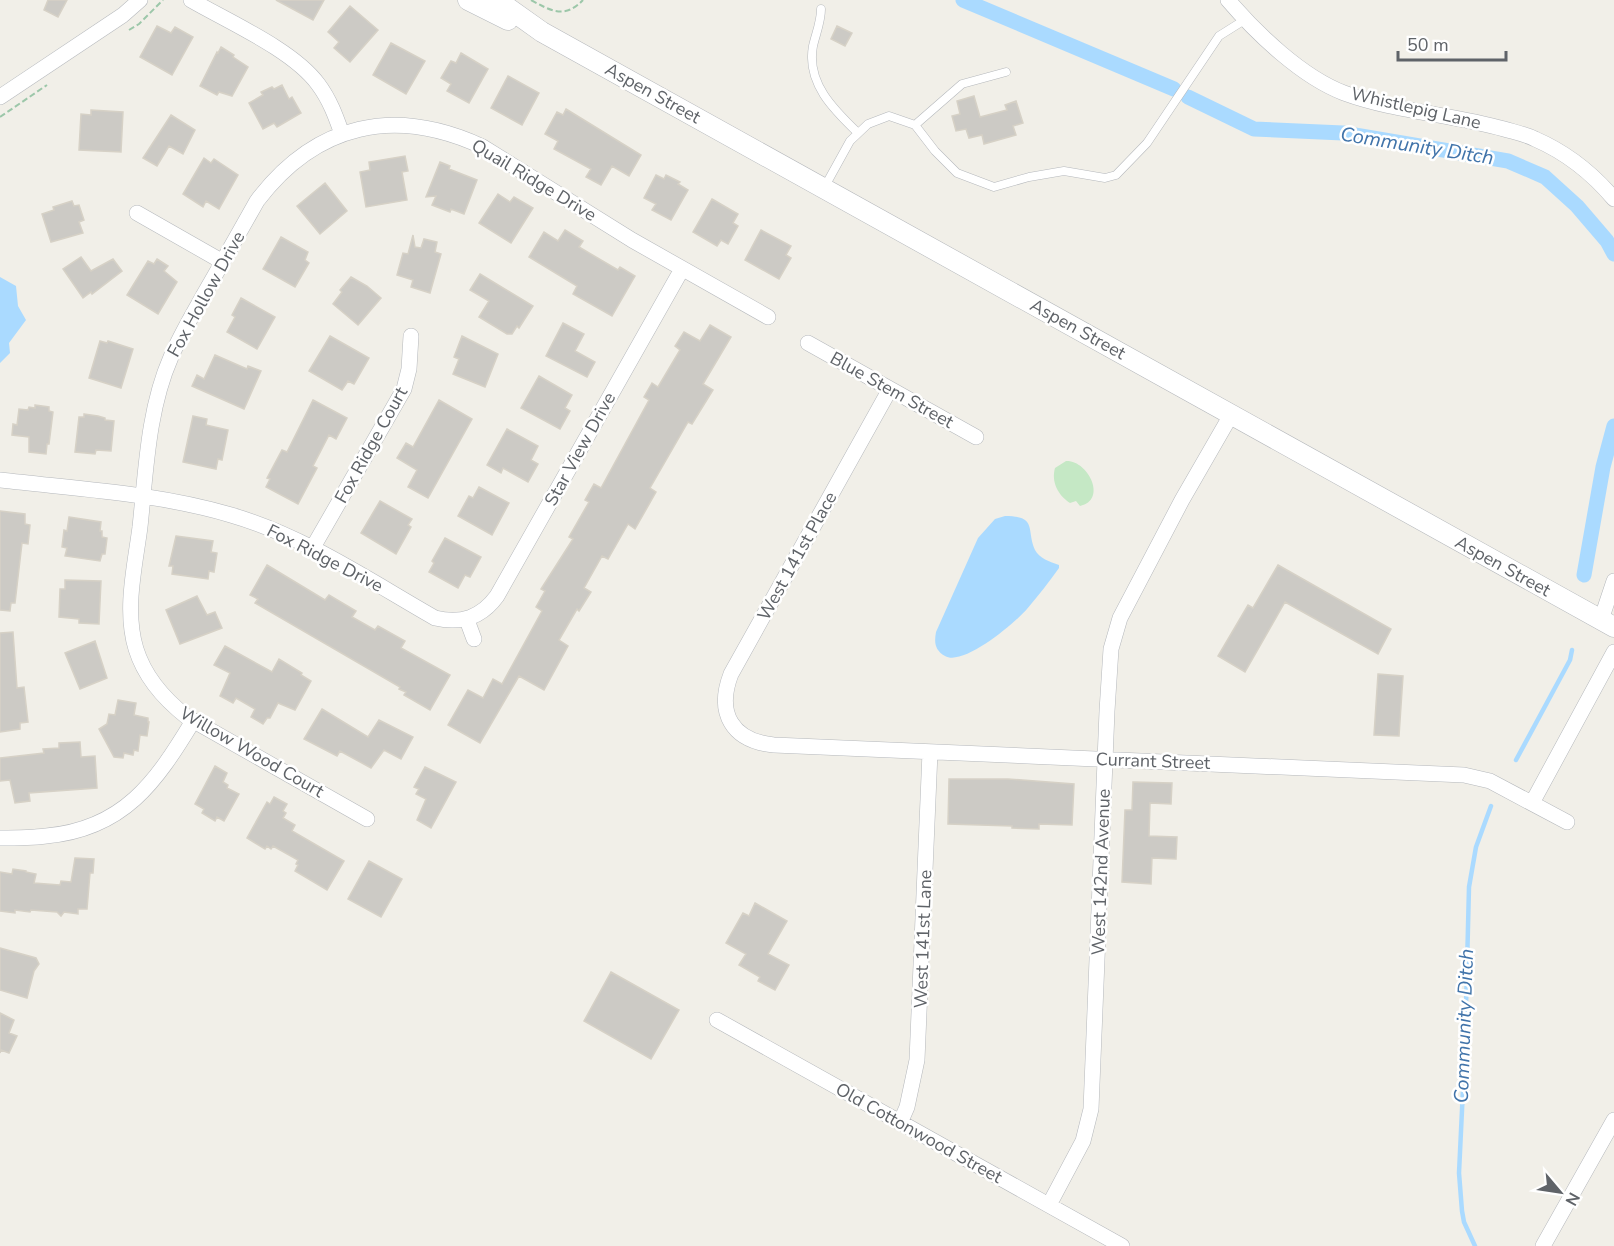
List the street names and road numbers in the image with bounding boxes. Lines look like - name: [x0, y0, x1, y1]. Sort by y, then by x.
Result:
- street label: Aspen Street: [601, 57, 706, 129]
- street label: Whistlepig Lane: [1349, 81, 1483, 135]
- street label: Quail Ridge Drive: [467, 133, 601, 227]
- street label: Fox Hollow Drive: [162, 227, 250, 361]
- street label: Aspen Street: [1026, 293, 1131, 365]
- street label: Blue Stem Street: [826, 346, 959, 434]
- street label: Fox Ridge Court: [329, 382, 413, 508]
- street label: Star View Drive: [539, 388, 621, 510]
- street label: West 141st Place: [752, 487, 842, 625]
- street label: Fox Ridge Drive: [263, 518, 387, 598]
- street label: Aspen Street: [1451, 530, 1556, 602]
- street label: Willow Wood Court: [175, 701, 329, 803]
- street label: Currant Street: [1095, 747, 1211, 775]
- street label: West 142nd Avenue: [1086, 788, 1116, 956]
- street label: West 141st Lane: [909, 869, 937, 1009]
- street label: Old Cottonwood Street: [831, 1077, 1007, 1189]

